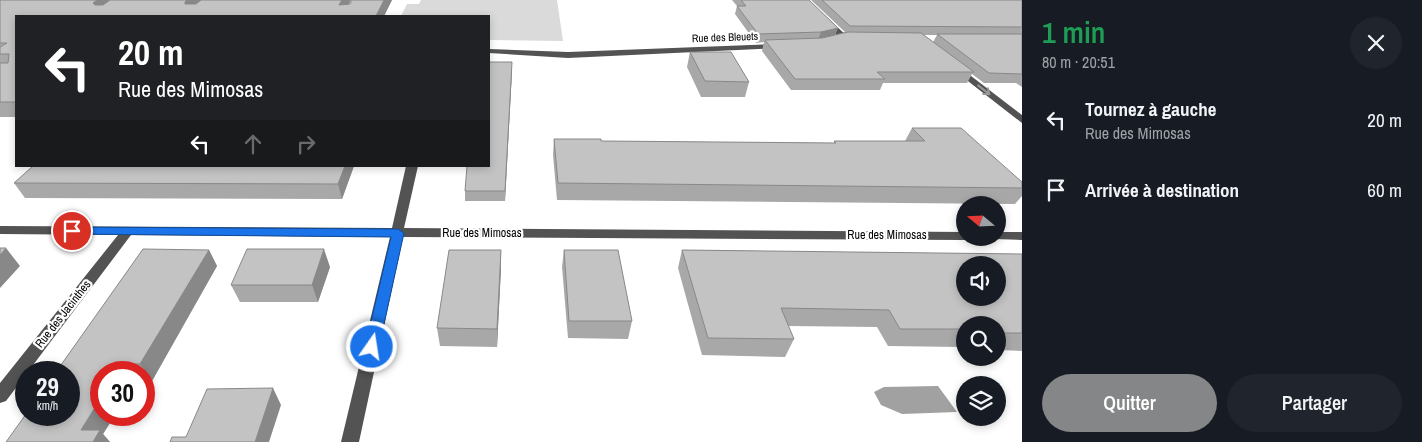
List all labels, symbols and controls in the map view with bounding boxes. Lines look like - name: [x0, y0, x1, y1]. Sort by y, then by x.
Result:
- text: 1 min: [1042, 12, 1105, 52]
- button: close: [1350, 17, 1402, 69]
- text: 20 m: [118, 29, 183, 76]
- street label: Rue des Bleuets: [692, 29, 759, 45]
- icon: left: [35, 35, 100, 100]
- text: 80 m · 20:51: [1042, 51, 1115, 73]
- text: Rue des Mimosas: [118, 74, 263, 104]
- one-way arrow: [977, 85, 990, 96]
- text: Tournez à gauche: [1085, 96, 1216, 122]
- icon: left: [1042, 106, 1070, 134]
- text: 20 m: [1367, 107, 1402, 133]
- text: Rue des Mimosas: [1085, 122, 1191, 144]
- icon: left: [186, 130, 214, 158]
- icon: ahead: [239, 130, 267, 158]
- icon: right: [292, 130, 320, 158]
- icon: arrive: [1042, 176, 1070, 204]
- text: Arrivée à destination: [1085, 177, 1239, 203]
- text: 60 m: [1367, 177, 1402, 203]
- north arrow: [956, 196, 1006, 246]
- map controls: [956, 196, 1006, 426]
- pin: [51, 210, 93, 252]
- icon: arrive: [58, 217, 86, 245]
- street label: Rue des Mimosas: [442, 225, 522, 241]
- street label: Rue des Mimosas: [847, 227, 927, 243]
- button: sound: [956, 256, 1006, 306]
- street label: Rue des Jacinthes: [32, 277, 94, 351]
- button: search: [956, 316, 1006, 366]
- position arrow: [345, 320, 397, 372]
- speed limit sign: 30: [90, 361, 155, 426]
- text: 29: [36, 370, 59, 404]
- button: Quitter: [1042, 374, 1217, 432]
- button: Partager: [1227, 374, 1402, 432]
- button: layers: [956, 376, 1006, 426]
- text: km/h: [37, 398, 58, 414]

